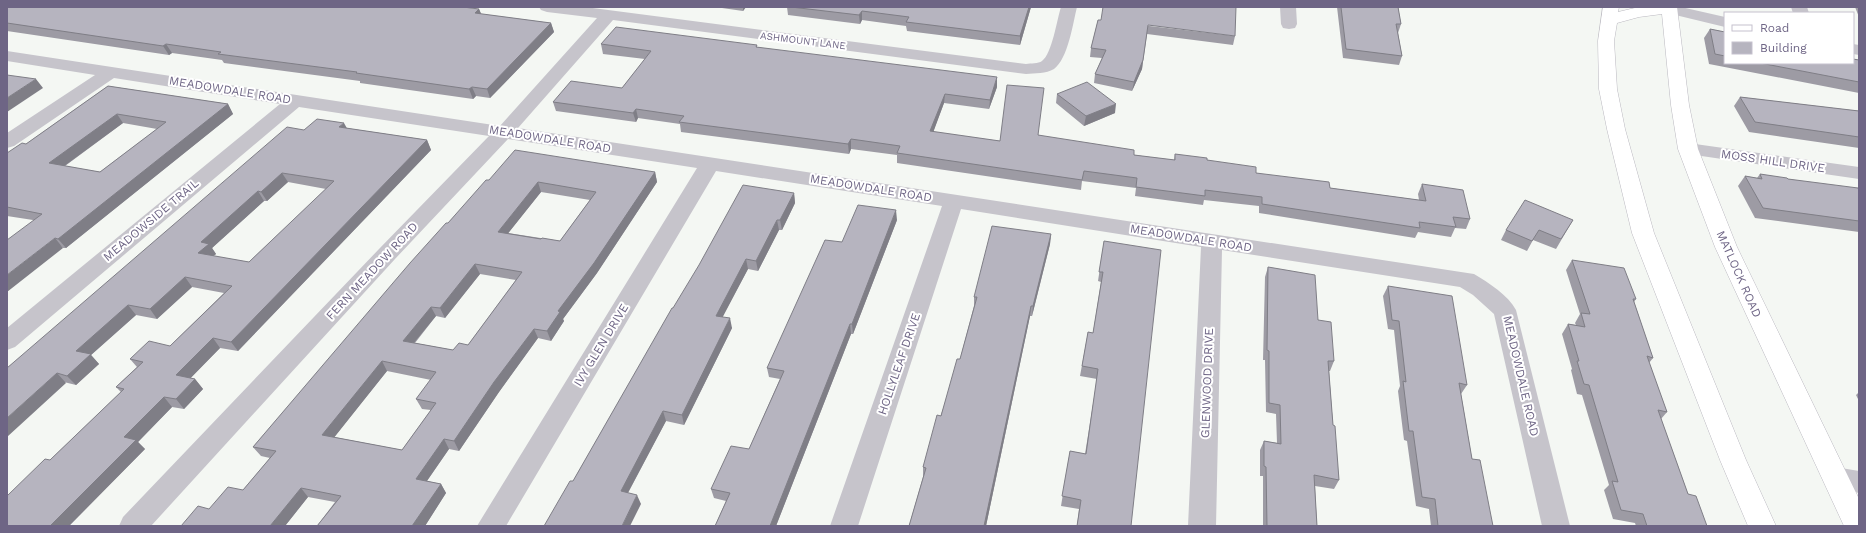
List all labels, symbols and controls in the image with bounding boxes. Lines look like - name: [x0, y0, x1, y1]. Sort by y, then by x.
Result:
- legend: [1724, 12, 1854, 64]
- text: Road: [1760, 21, 1789, 35]
- street label: ASHMOUNT LANE: [759, 30, 846, 51]
- text: Building: [1760, 41, 1807, 55]
- street label: MEADOWDALE ROAD: [168, 73, 292, 107]
- street label: MEADOWDALE ROAD: [488, 122, 612, 156]
- street label: MOSS HILL DRIVE: [1720, 147, 1826, 175]
- street label: MEADOWDALE ROAD: [809, 171, 933, 205]
- street label: MEADOWSIDE TRAIL: [101, 176, 201, 264]
- street label: FERN MEADOW ROAD: [323, 220, 421, 322]
- street label: MEADOWDALE ROAD: [1129, 221, 1253, 255]
- street label: MATLOCK ROAD: [1714, 228, 1764, 320]
- street label: IVY GLEN DRIVE: [571, 301, 631, 389]
- street label: HOLLYLEAF DRIVE: [875, 311, 923, 417]
- street label: MEADOWDALE ROAD: [1500, 314, 1542, 438]
- street label: GLENWOOD DRIVE: [1198, 327, 1216, 438]

